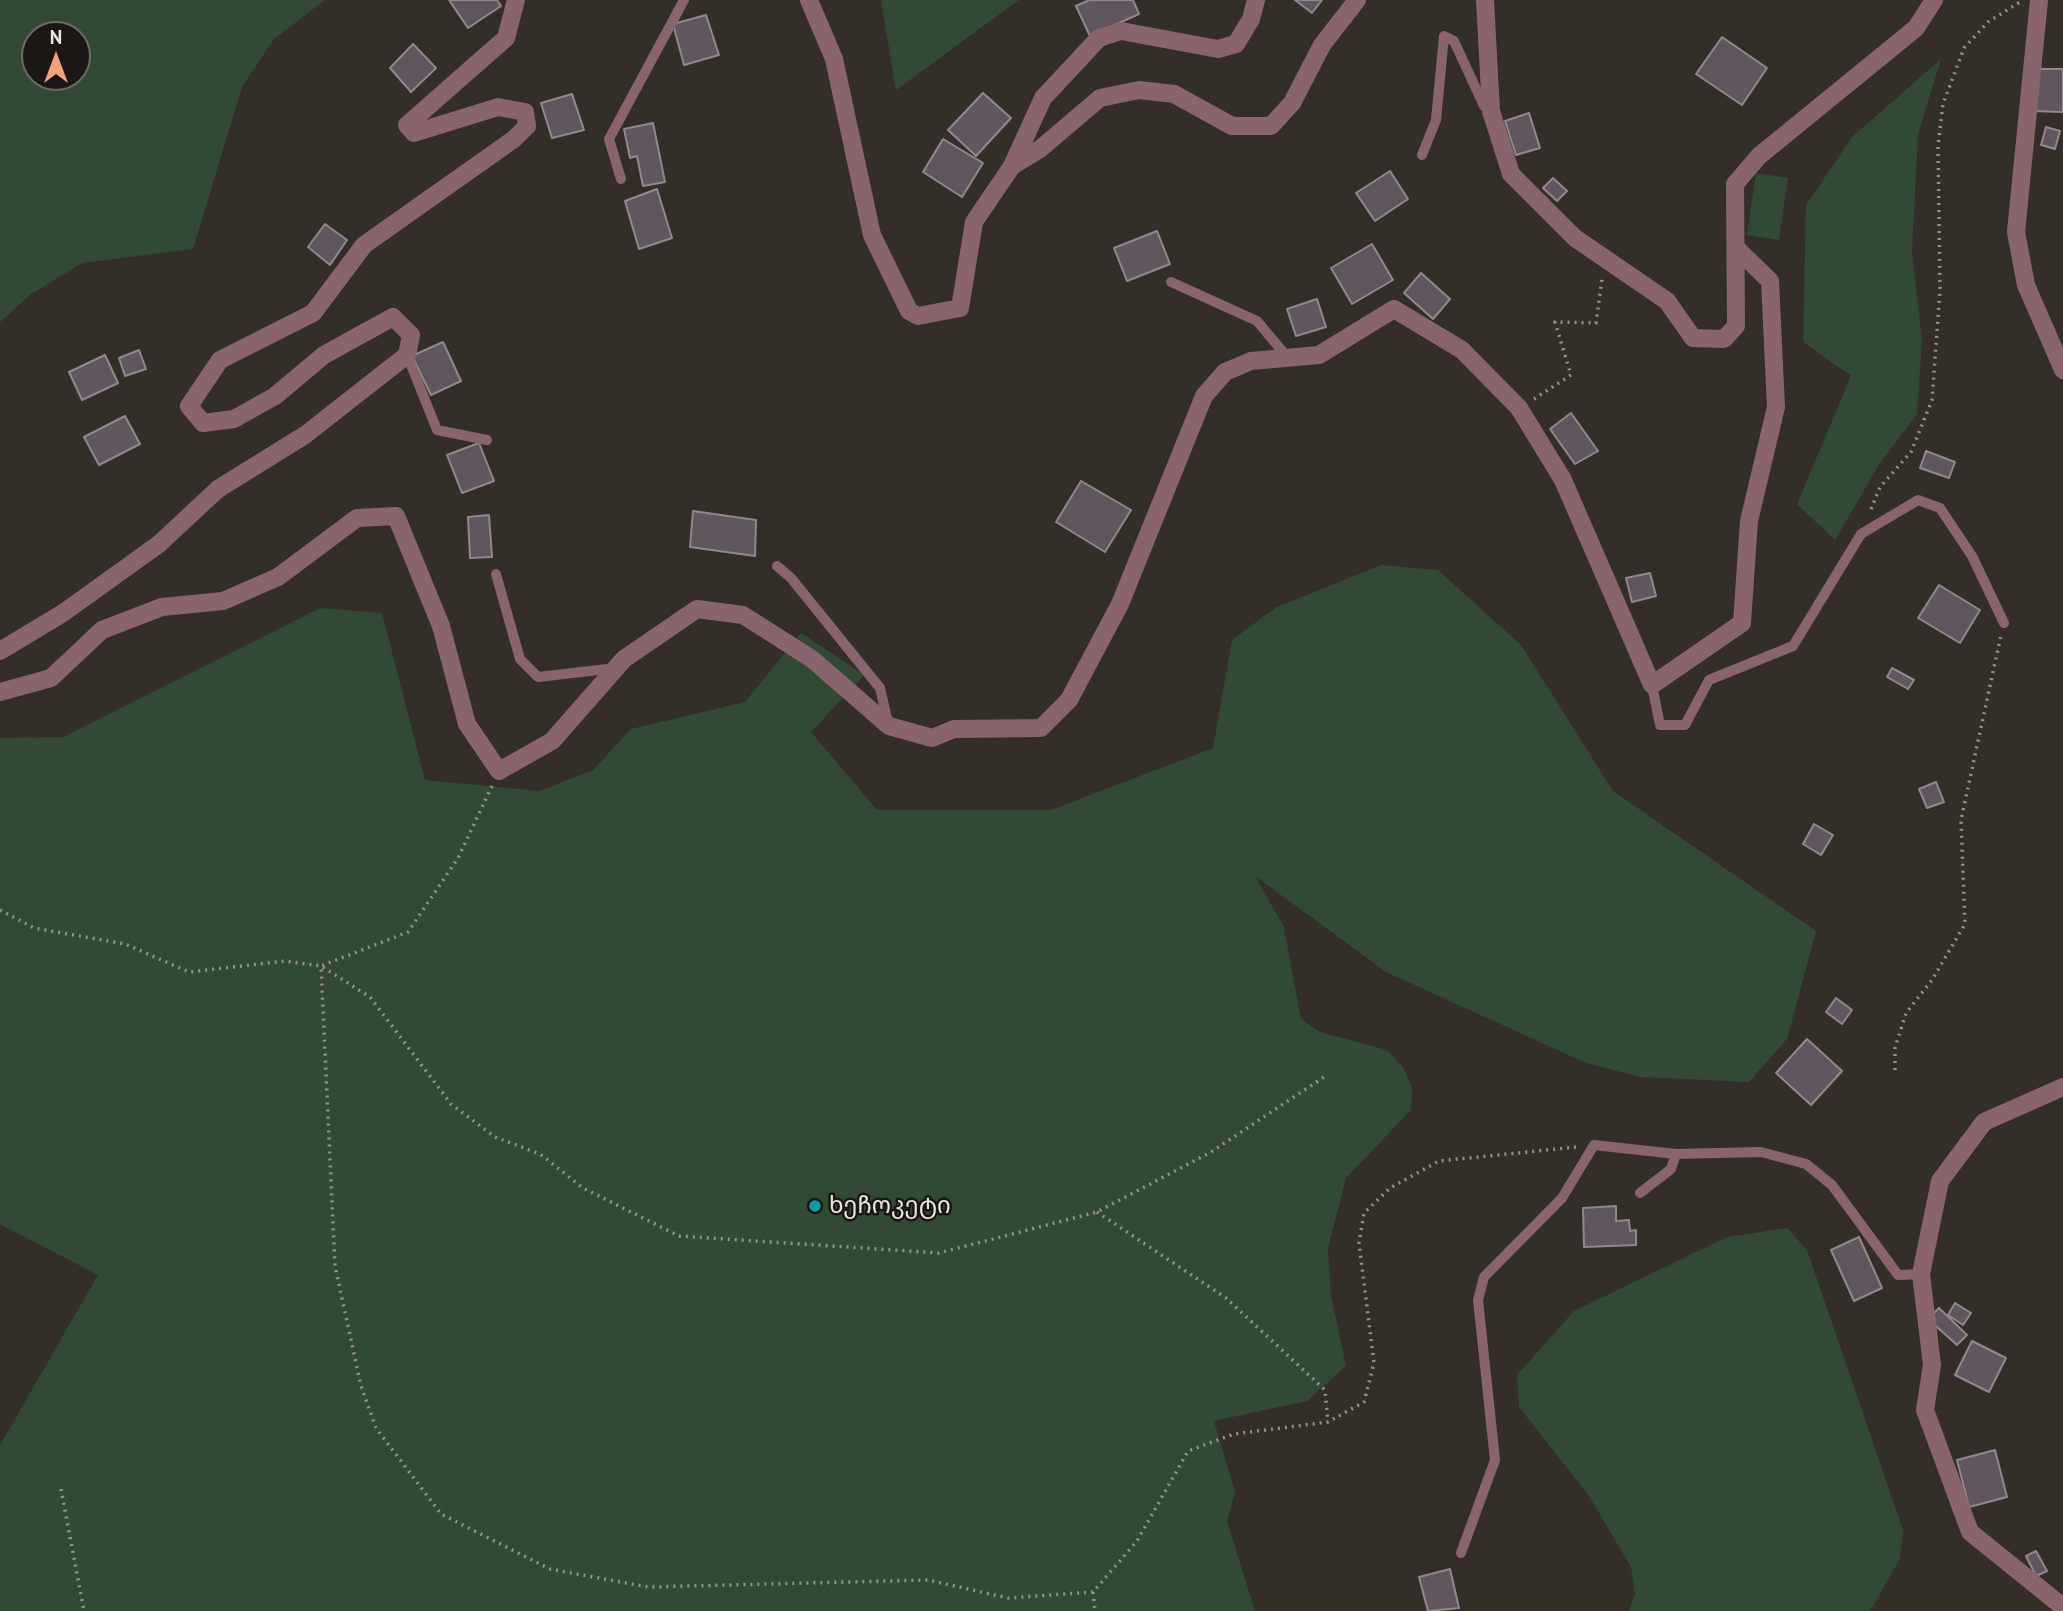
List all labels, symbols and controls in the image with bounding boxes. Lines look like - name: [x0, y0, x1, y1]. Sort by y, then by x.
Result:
- north arrow: [21, 21, 91, 91]
- text: N: [50, 25, 62, 49]
- place label: ხეჩოკეტი: [829, 1192, 951, 1220]
- marker: ხეჩოკეტი: [807, 1198, 823, 1214]

